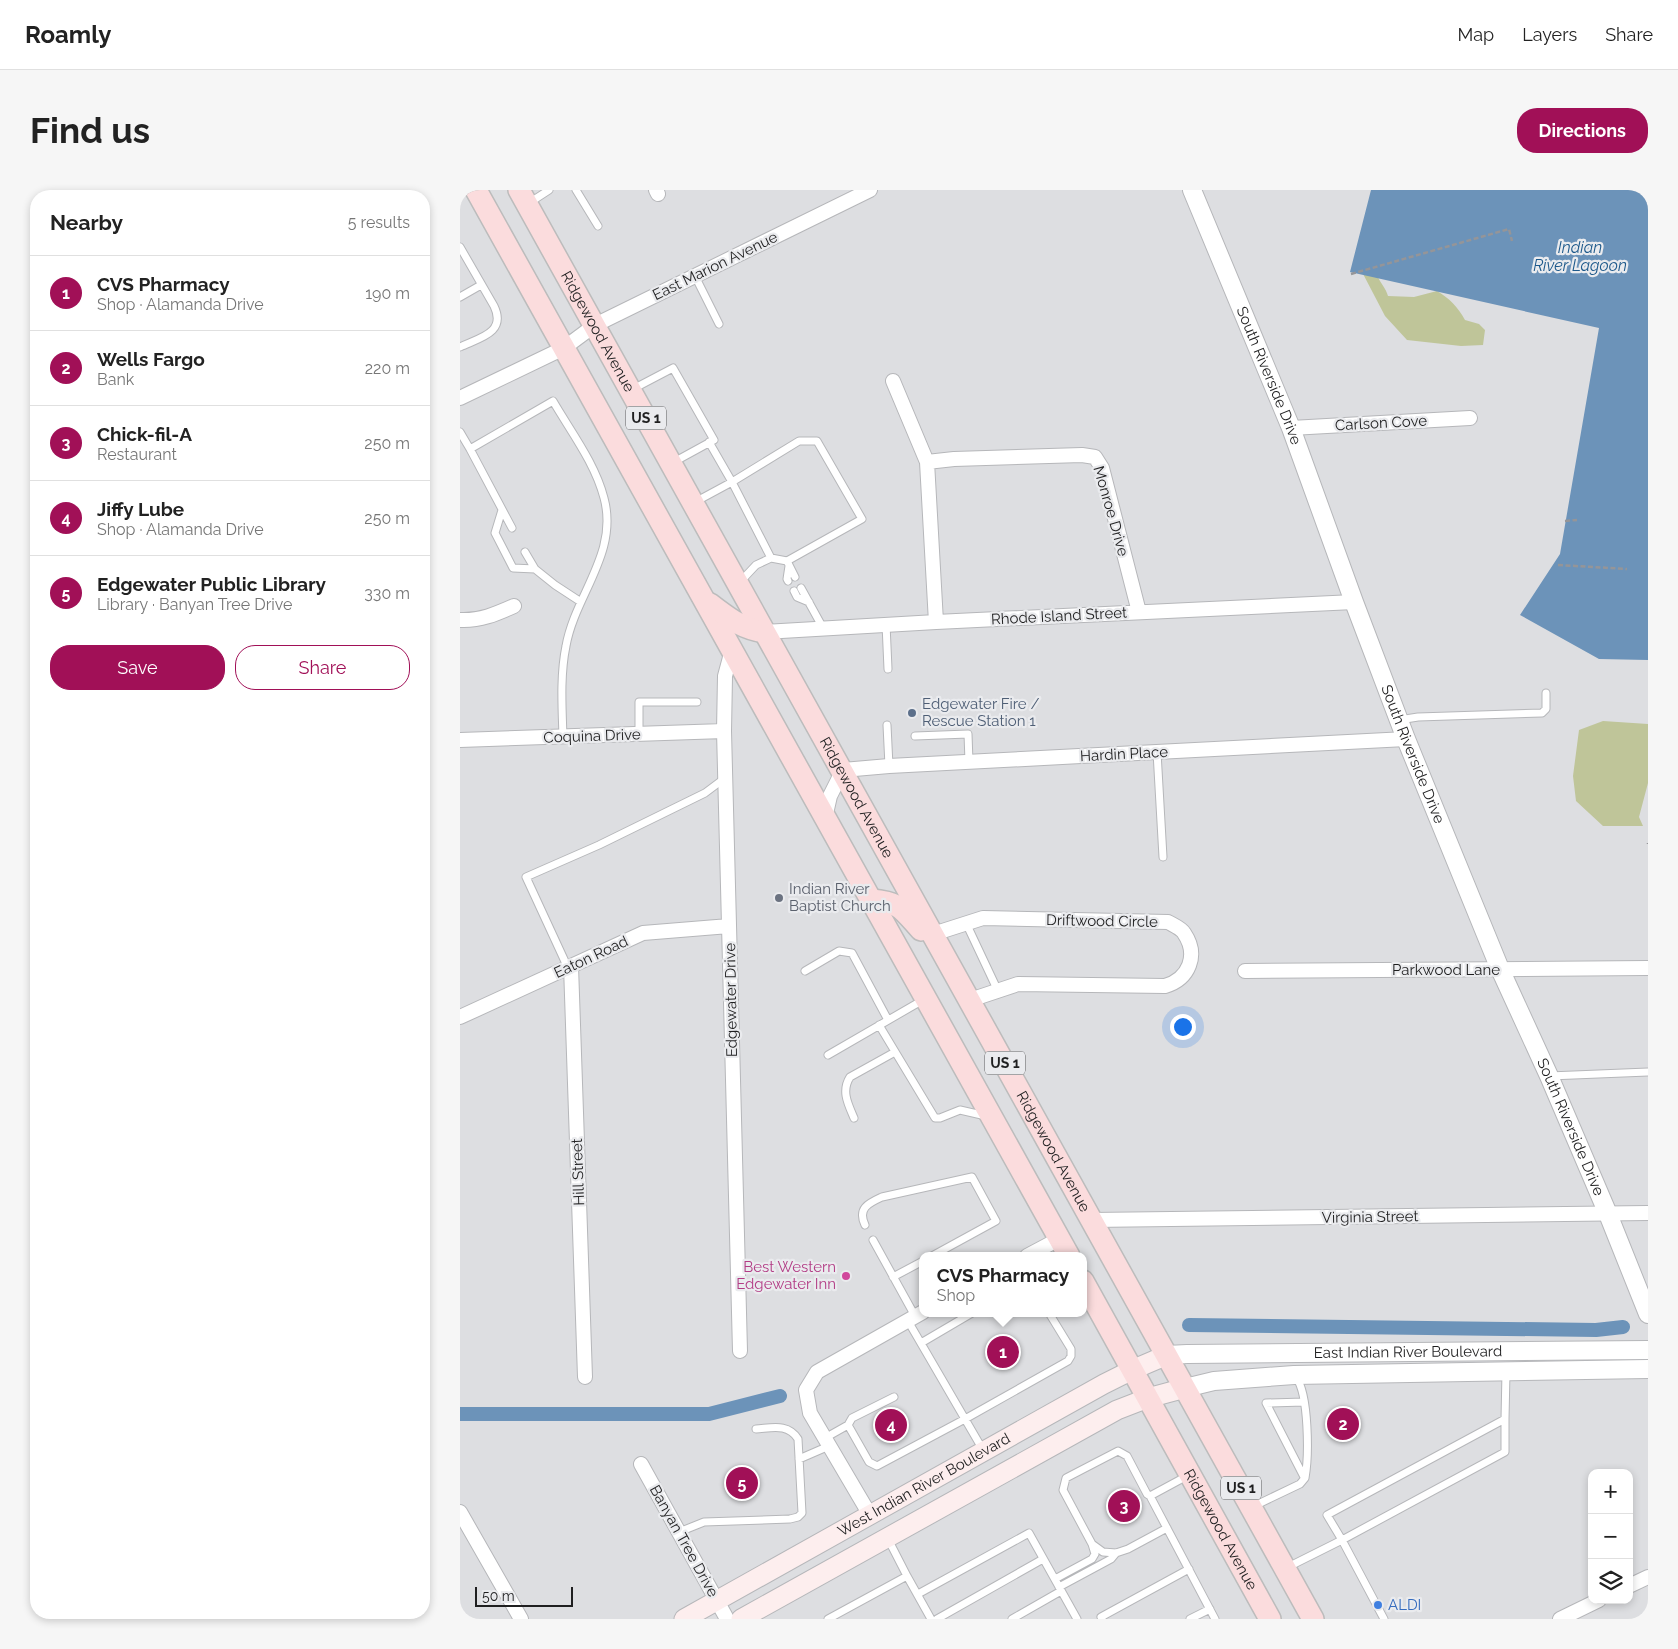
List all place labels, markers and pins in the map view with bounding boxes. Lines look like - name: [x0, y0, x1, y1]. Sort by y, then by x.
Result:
- place label: Edgewater Fire / Rescue Station 1: [922, 695, 1039, 730]
- marker: Edgewater Fire / Rescue Station 1: [906, 707, 918, 719]
- place label: Indian River Baptist Church: [789, 880, 891, 915]
- marker: Indian River Baptist Church: [773, 892, 785, 904]
- place label: Best Western Edgewater Inn: [736, 1258, 836, 1293]
- marker: Best Western Edgewater Inn: [840, 1270, 852, 1282]
- pin: 1: [987, 1333, 1019, 1371]
- pin: 2: [1327, 1405, 1359, 1443]
- pin: 4: [875, 1406, 907, 1444]
- pin: 5: [726, 1464, 758, 1502]
- pin: 3: [1108, 1487, 1140, 1525]
- place label: ALDI: [1388, 1596, 1421, 1614]
- marker: ALDI: [1372, 1599, 1384, 1611]

